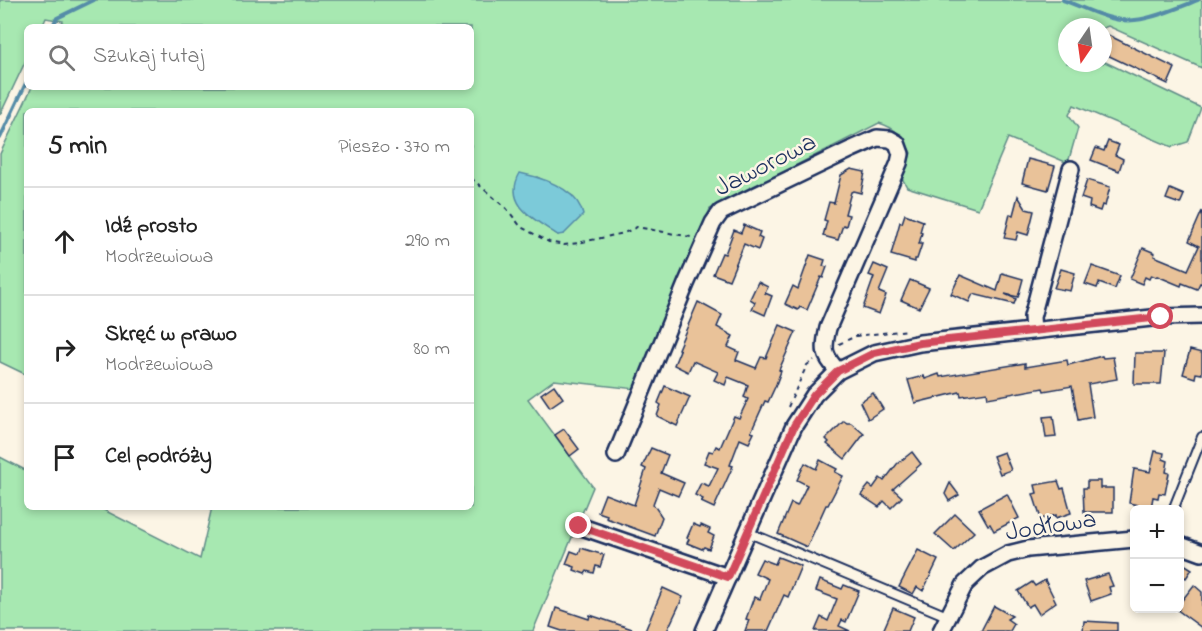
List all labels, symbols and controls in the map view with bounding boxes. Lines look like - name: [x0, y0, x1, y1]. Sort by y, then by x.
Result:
- north arrow: [1058, 18, 1112, 72]
- search box: [24, 24, 474, 90]
- icon: search: [45, 41, 78, 74]
- text: Szukaj tutaj: [93, 41, 204, 73]
- street label: Jaworowa: [708, 124, 824, 208]
- text: 5 min: [48, 128, 107, 166]
- text: Pieszo · 370 m: [338, 133, 450, 162]
- text: Idź prosto: [105, 211, 198, 243]
- icon: ahead: [48, 225, 81, 258]
- text: 290 m: [405, 227, 450, 256]
- text: Modrzewiowa: [105, 243, 213, 272]
- route start: [1147, 303, 1173, 329]
- text: Skręć w prawo: [105, 319, 237, 351]
- icon: right: [48, 333, 81, 366]
- text: 80 m: [413, 335, 450, 364]
- text: Modrzewiowa: [105, 351, 213, 380]
- icon: arrive: [48, 441, 81, 474]
- text: Cel podróży: [105, 441, 212, 473]
- street label: Jodłowa: [1003, 501, 1099, 553]
- map controls: [1130, 505, 1184, 613]
- button: +: [1130, 505, 1184, 559]
- route end: [565, 512, 591, 538]
- button: −: [1130, 559, 1184, 613]

